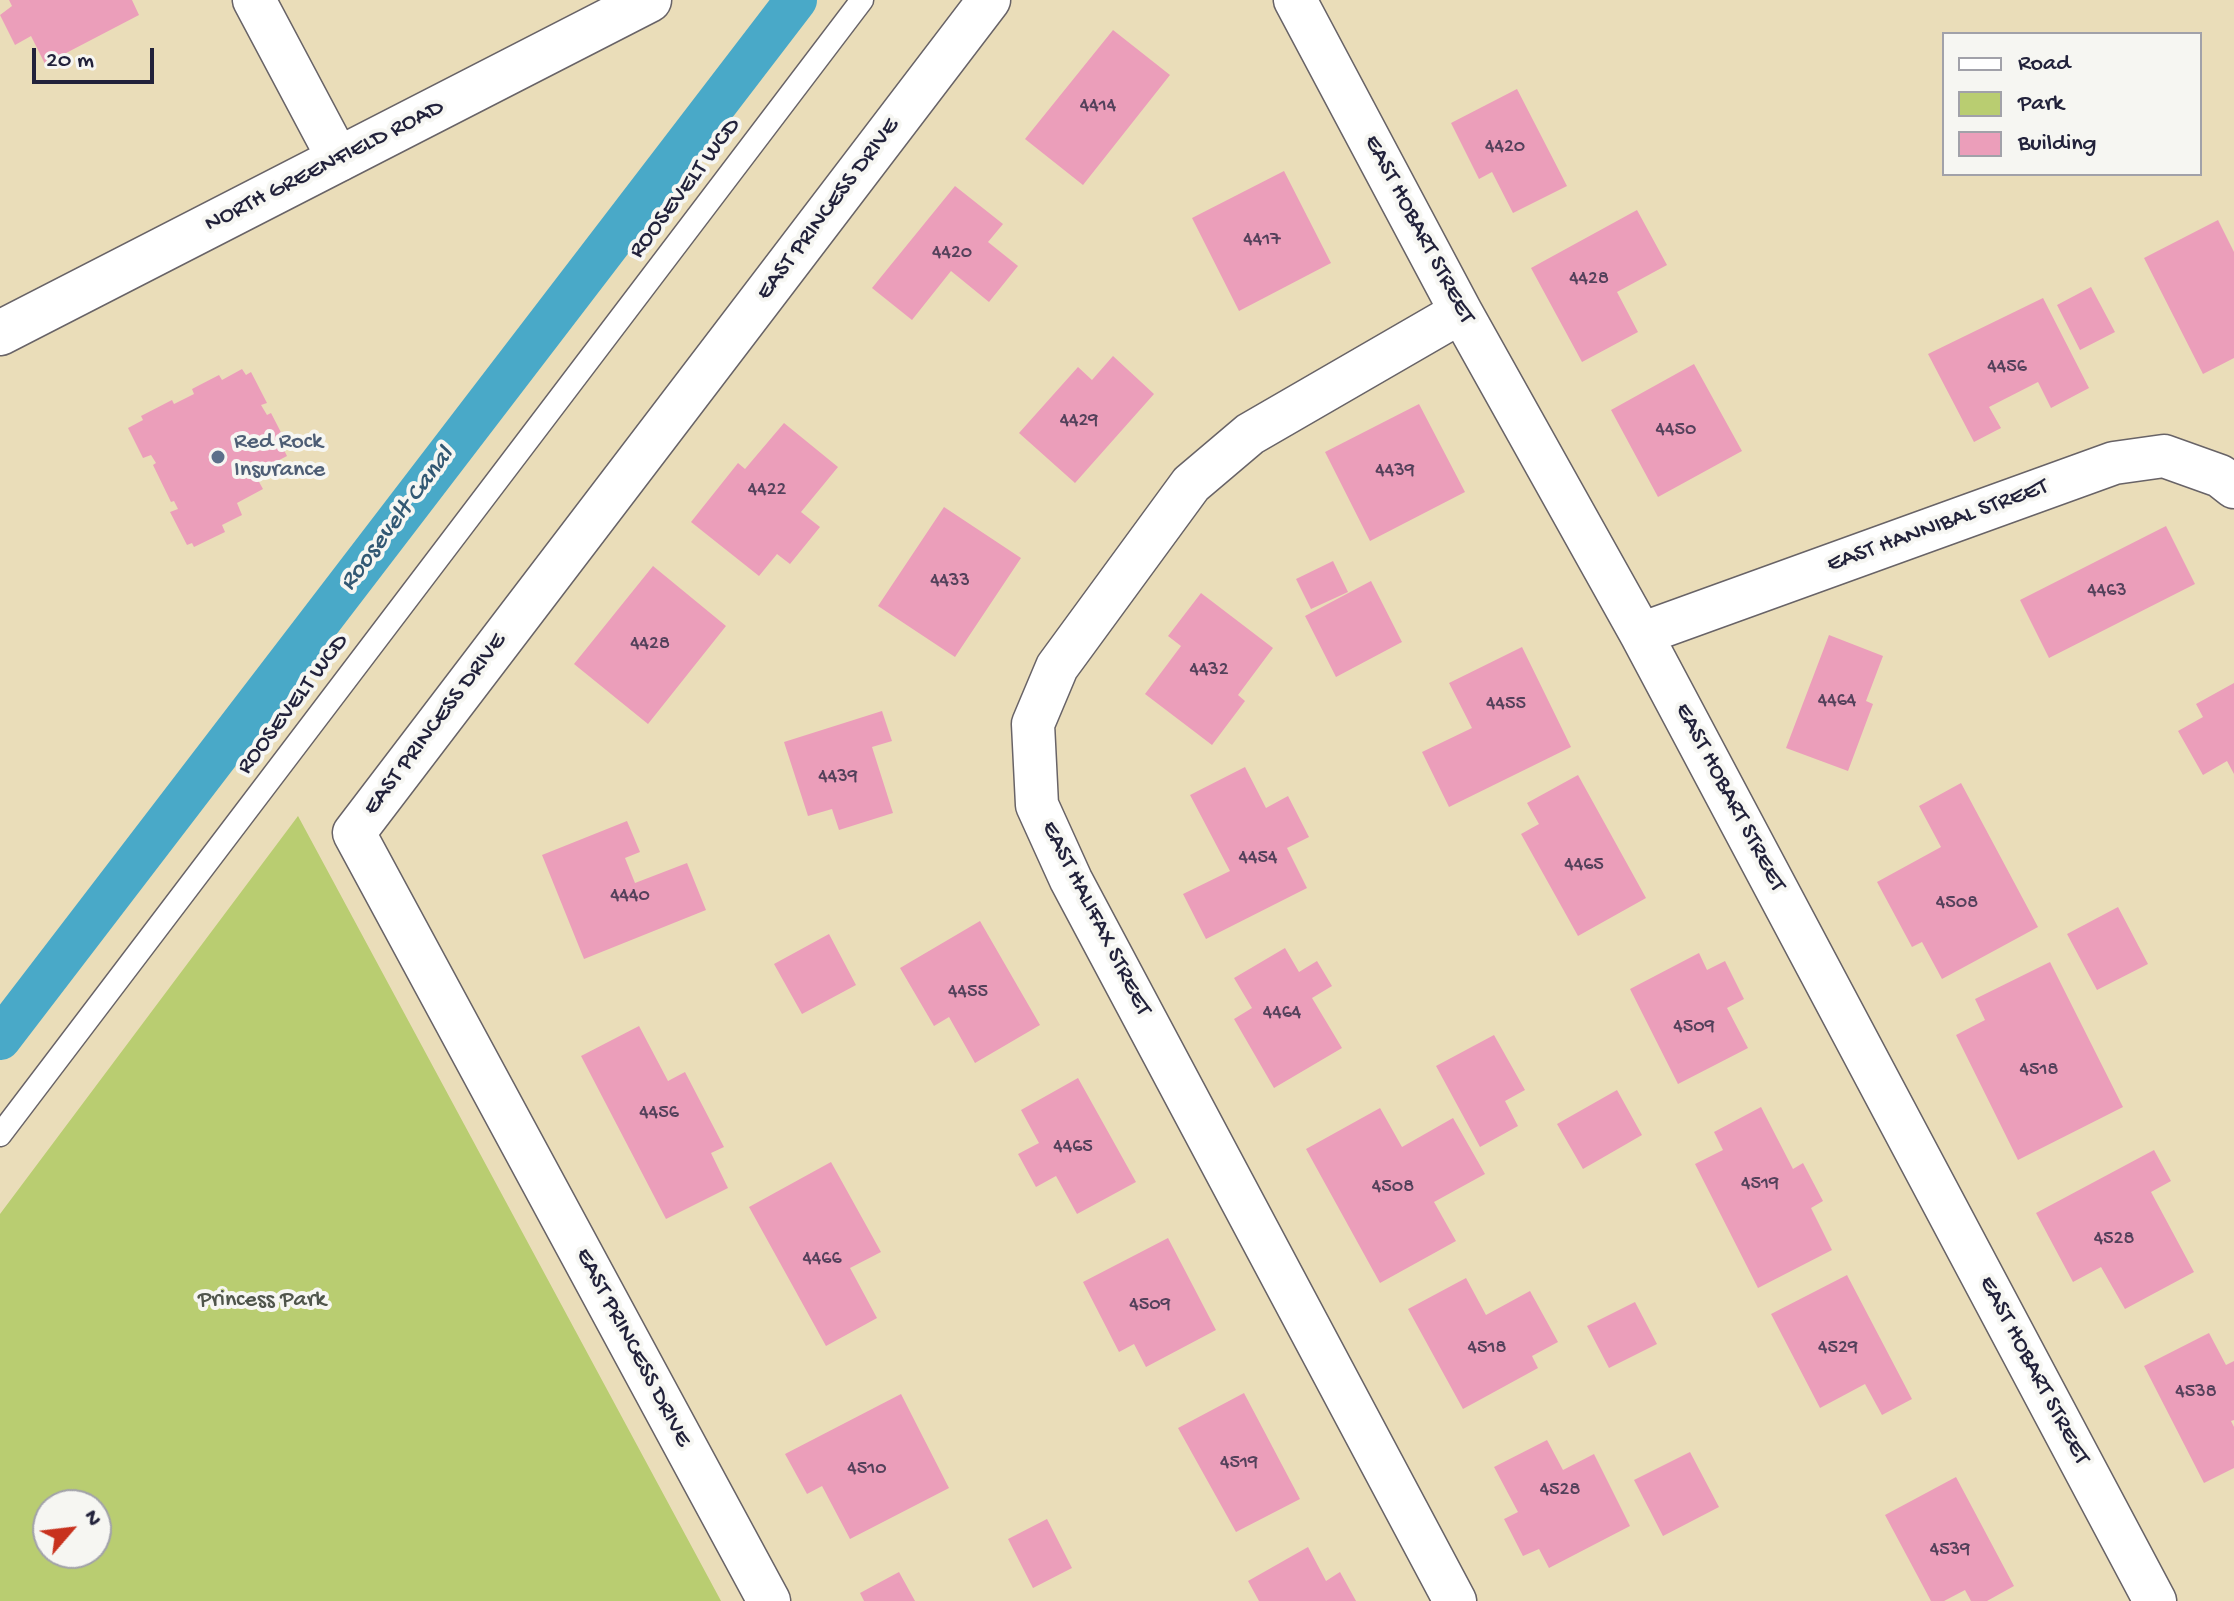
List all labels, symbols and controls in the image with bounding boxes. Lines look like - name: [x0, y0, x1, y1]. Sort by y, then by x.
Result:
- scale bar: [36, 32, 158, 82]
- legend: [1942, 32, 2202, 176]
- text: 20 m: [46, 47, 94, 76]
- text: Road: [2018, 50, 2070, 79]
- text: Park: [2018, 90, 2064, 119]
- street label: NORTH GREENFIELD ROAD: [201, 94, 449, 240]
- house number: 4414: [1080, 95, 1116, 119]
- street label: ROOSEVELT WCD: [624, 113, 748, 265]
- street label: EAST PRINCESS DRIVE: [751, 113, 907, 307]
- text: Building: [2018, 130, 2096, 159]
- street label: EAST HOBART STREET: [1356, 131, 1480, 329]
- house number: 4420: [1485, 136, 1525, 160]
- house number: 4417: [1243, 229, 1281, 253]
- house number: 4420: [932, 242, 972, 266]
- house number: 4428: [1569, 268, 1609, 292]
- house number: 4456: [1987, 356, 2027, 380]
- house number: 4429: [1060, 410, 1098, 434]
- house number: 4450: [1656, 419, 1696, 443]
- place label: Red Rock Insurance: [234, 429, 325, 485]
- water label: Roosevelt Canal: [334, 442, 462, 598]
- marker: Red Rock Insurance: [209, 448, 227, 466]
- house number: 4439: [1375, 460, 1415, 484]
- street label: EAST HANNIBAL STREET: [1824, 474, 2052, 580]
- house number: 4422: [748, 479, 786, 503]
- house number: 4433: [930, 570, 970, 594]
- house number: 4463: [2087, 580, 2127, 604]
- street label: EAST PRINCESS DRIVE: [358, 628, 514, 822]
- street label: ROOSEVELT WCD: [232, 629, 356, 781]
- house number: 4428: [630, 633, 670, 657]
- house number: 4432: [1189, 659, 1229, 683]
- house number: 4464: [1818, 690, 1856, 714]
- house number: 4455: [1486, 693, 1526, 717]
- street label: EAST HOBART STREET: [1667, 699, 1791, 897]
- house number: 4439: [818, 766, 858, 790]
- street label: EAST HALIFAX STREET: [1033, 817, 1157, 1021]
- house number: 4454: [1239, 847, 1277, 871]
- house number: 4465: [1564, 854, 1604, 878]
- house number: 4440: [610, 885, 650, 909]
- house number: 4508: [1936, 892, 1978, 916]
- house number: 4455: [948, 981, 988, 1005]
- house number: 4464: [1263, 1002, 1301, 1026]
- house number: 4509: [1673, 1016, 1715, 1040]
- house number: 4518: [2019, 1059, 2059, 1083]
- house number: 4456: [639, 1102, 679, 1126]
- house number: 4465: [1053, 1136, 1093, 1160]
- house number: 4519: [1741, 1173, 1779, 1197]
- house number: 4508: [1372, 1176, 1414, 1200]
- house number: 4528: [2094, 1228, 2134, 1252]
- street label: EAST PRINCESS DRIVE: [568, 1244, 696, 1452]
- house number: 4466: [802, 1248, 842, 1272]
- street label: EAST HOBART STREET: [1971, 1272, 2095, 1470]
- park label: Princess Park: [198, 1287, 326, 1315]
- house number: 4509: [1129, 1294, 1171, 1318]
- house number: 4518: [1467, 1337, 1507, 1361]
- house number: 4529: [1818, 1337, 1858, 1361]
- house number: 4538: [2175, 1381, 2217, 1405]
- house number: 4519: [1220, 1452, 1258, 1476]
- house number: 4510: [847, 1458, 887, 1482]
- house number: 4528: [1540, 1479, 1580, 1503]
- north arrow: [32, 1489, 112, 1569]
- text: N: [77, 1506, 106, 1531]
- house number: 4539: [1930, 1539, 1970, 1563]

